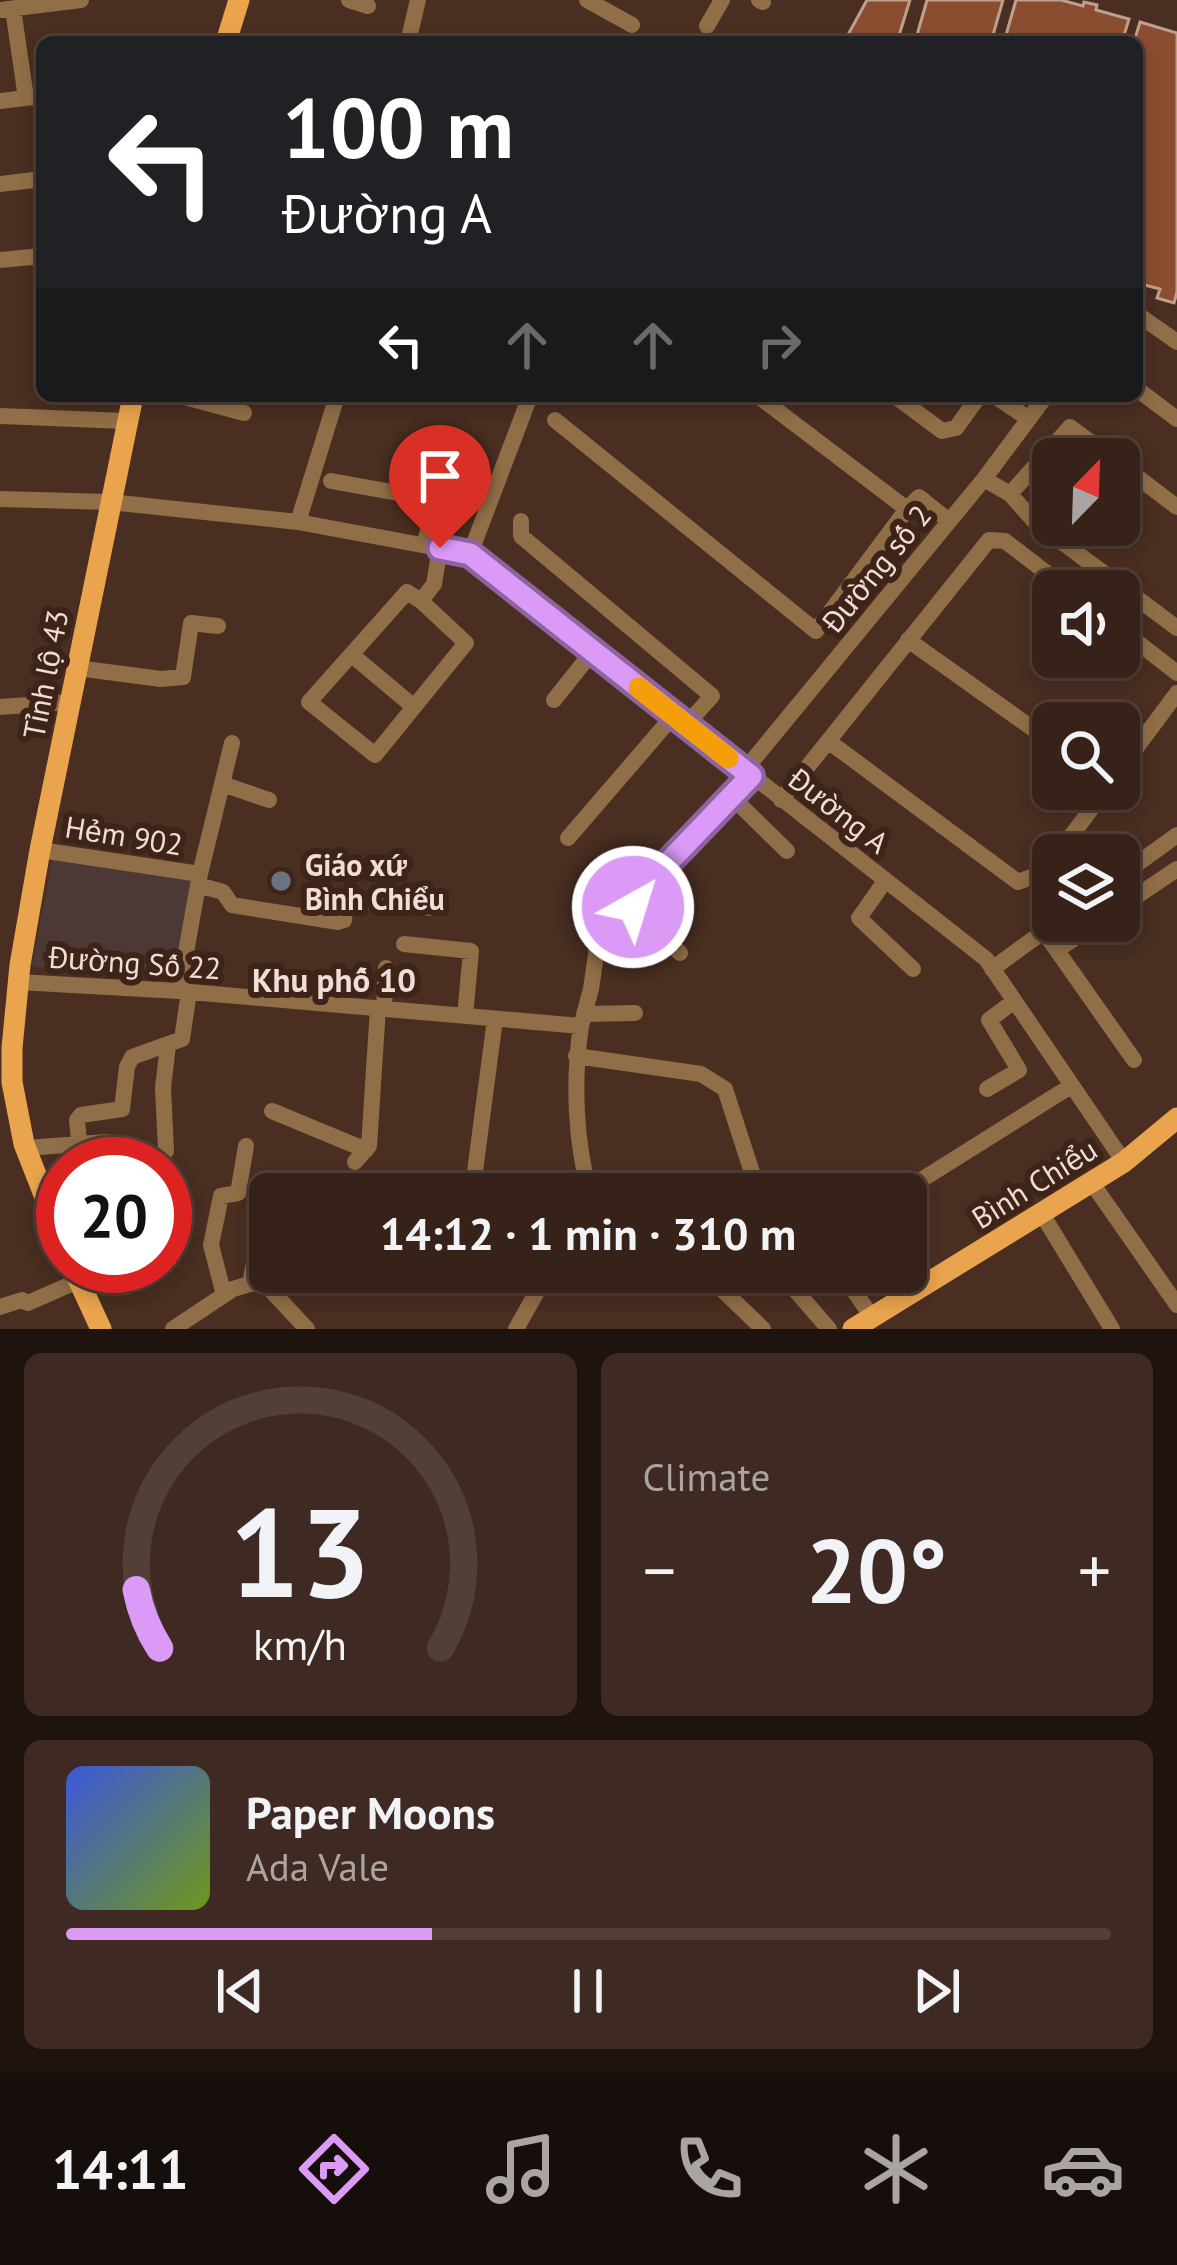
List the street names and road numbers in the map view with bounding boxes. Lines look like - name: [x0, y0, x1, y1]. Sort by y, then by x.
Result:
- street label: Đường số 2: [812, 496, 939, 641]
- street label: Tỉnh lộ 43: [13, 606, 77, 742]
- street label: Đường A: [780, 758, 897, 862]
- street label: Hẻm 902: [63, 806, 185, 864]
- street label: Đường Số 22: [46, 936, 223, 987]
- street label: Bình Chiểu: [964, 1129, 1104, 1237]

